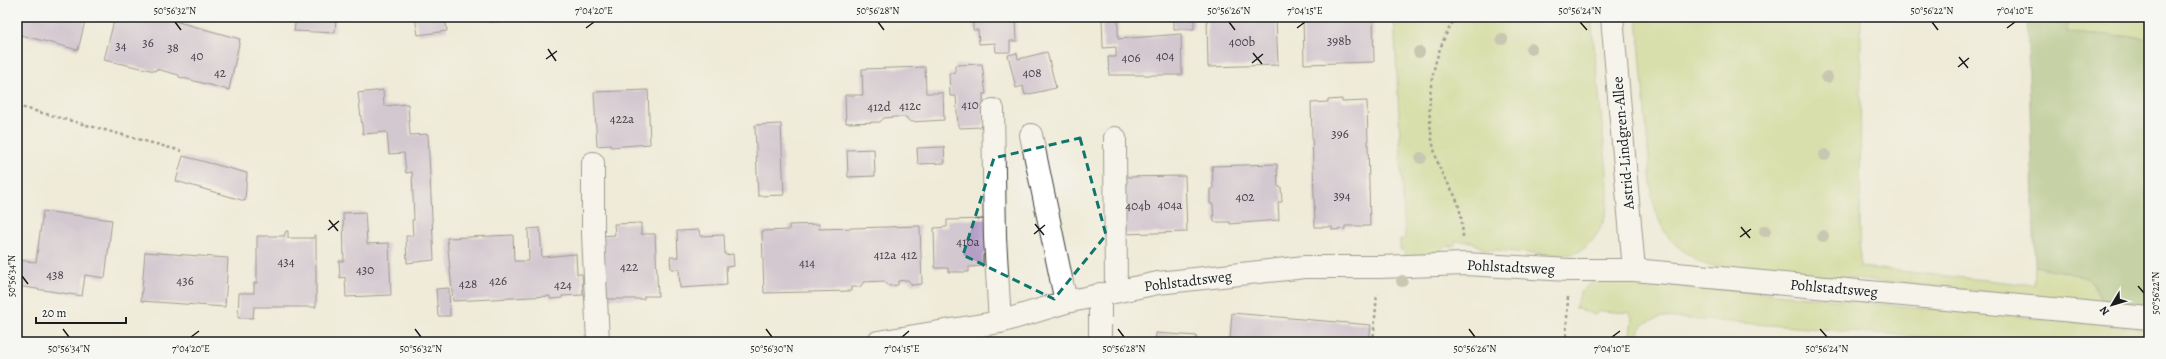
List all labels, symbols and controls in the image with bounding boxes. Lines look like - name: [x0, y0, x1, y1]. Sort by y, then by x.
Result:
- text: 50°56'32"N: [154, 4, 196, 17]
- text: 7°04'20"E: [575, 4, 613, 17]
- text: 50°56'28"N: [856, 4, 900, 17]
- text: 50°56'26"N: [1208, 4, 1250, 17]
- text: 7°04'15"E: [1287, 4, 1323, 17]
- text: 50°56'24"N: [1559, 4, 1601, 17]
- text: 50°56'22"N: [1911, 4, 1954, 17]
- text: 7°04'10"E: [1997, 4, 2033, 17]
- house number: 398b: [1327, 32, 1352, 49]
- house number: 400b: [1229, 33, 1256, 50]
- house number: 36: [142, 34, 154, 51]
- house number: 34: [115, 37, 127, 54]
- house number: 38: [167, 39, 179, 56]
- house number: 40: [191, 47, 203, 64]
- house number: 404: [1156, 47, 1174, 64]
- house number: 406: [1122, 49, 1140, 66]
- house number: 42: [214, 64, 226, 81]
- house number: 408: [1022, 64, 1042, 81]
- street label: Astrid-Lindgren-Allee: [1607, 75, 1639, 211]
- house number: 410: [961, 96, 979, 113]
- house number: 412c: [899, 97, 921, 114]
- house number: 412d: [867, 98, 891, 115]
- house number: 422a: [610, 110, 634, 127]
- house number: 396: [1331, 125, 1349, 142]
- house number: 394: [1333, 187, 1351, 204]
- house number: 402: [1236, 188, 1255, 205]
- house number: 404a: [1158, 196, 1182, 213]
- house number: 404b: [1125, 197, 1151, 214]
- house number: 410a: [956, 233, 980, 250]
- house number: 412a: [874, 246, 896, 263]
- house number: 412: [901, 246, 917, 263]
- house number: 434: [277, 253, 295, 270]
- house number: 414: [799, 254, 815, 271]
- text: 50°56'34"N: [5, 255, 18, 297]
- street label: Pohlstadtsweg: [1466, 255, 1556, 279]
- house number: 422: [620, 258, 638, 275]
- house number: 430: [356, 261, 374, 278]
- house number: 438: [46, 266, 64, 283]
- street label: Pohlstadtsweg: [1143, 266, 1233, 296]
- house number: 436: [176, 272, 194, 289]
- house number: 426: [489, 272, 507, 289]
- text: 50°56'22"N: [2149, 272, 2162, 315]
- street label: Pohlstadtsweg: [1789, 274, 1879, 302]
- house number: 428: [459, 275, 477, 292]
- house number: 424: [554, 276, 572, 293]
- north arrow: [2092, 285, 2132, 325]
- scale bar: [36, 299, 126, 325]
- text: N: [2096, 303, 2113, 319]
- text: 20 m: [42, 305, 66, 321]
- text: 50°56'34"N: [48, 342, 90, 355]
- text: 7°04'20"E: [172, 342, 210, 355]
- text: 50°56'32"N: [400, 342, 442, 355]
- text: 50°56'30"N: [751, 342, 794, 355]
- text: 7°04'15"E: [884, 342, 920, 355]
- text: 50°56'28"N: [1102, 342, 1146, 355]
- text: 50°56'26"N: [1454, 342, 1496, 355]
- text: 7°04'10"E: [1594, 342, 1630, 355]
- text: 50°56'24"N: [1806, 342, 1848, 355]

